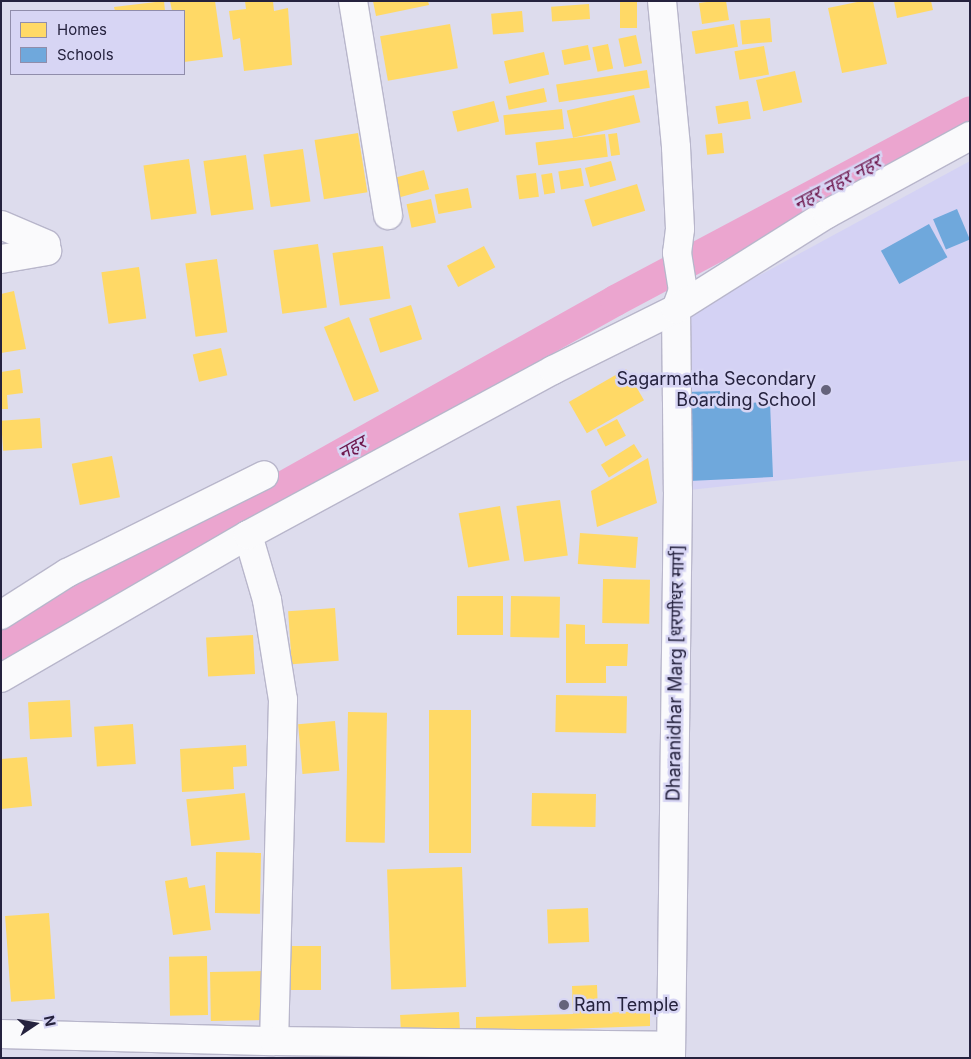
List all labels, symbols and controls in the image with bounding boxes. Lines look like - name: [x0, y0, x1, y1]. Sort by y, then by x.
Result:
- legend: [10, 10, 185, 75]
- text: Homes: [57, 20, 107, 39]
- text: Schools: [57, 45, 114, 64]
- water label: नहर नहर नहर: [789, 150, 885, 216]
- place label: Sagarmatha Secondary Boarding School: [617, 369, 816, 412]
- marker: Sagarmatha Secondary Boarding School: [820, 384, 832, 396]
- water label: नहर: [334, 431, 370, 465]
- street label: Dharanidhar Marg [धरणीधर मार्ग]: [663, 545, 689, 801]
- place label: Ram Temple: [574, 994, 679, 1016]
- north arrow: [10, 999, 60, 1049]
- marker: Ram Temple: [558, 999, 570, 1011]
- text: N: [41, 1014, 60, 1028]

